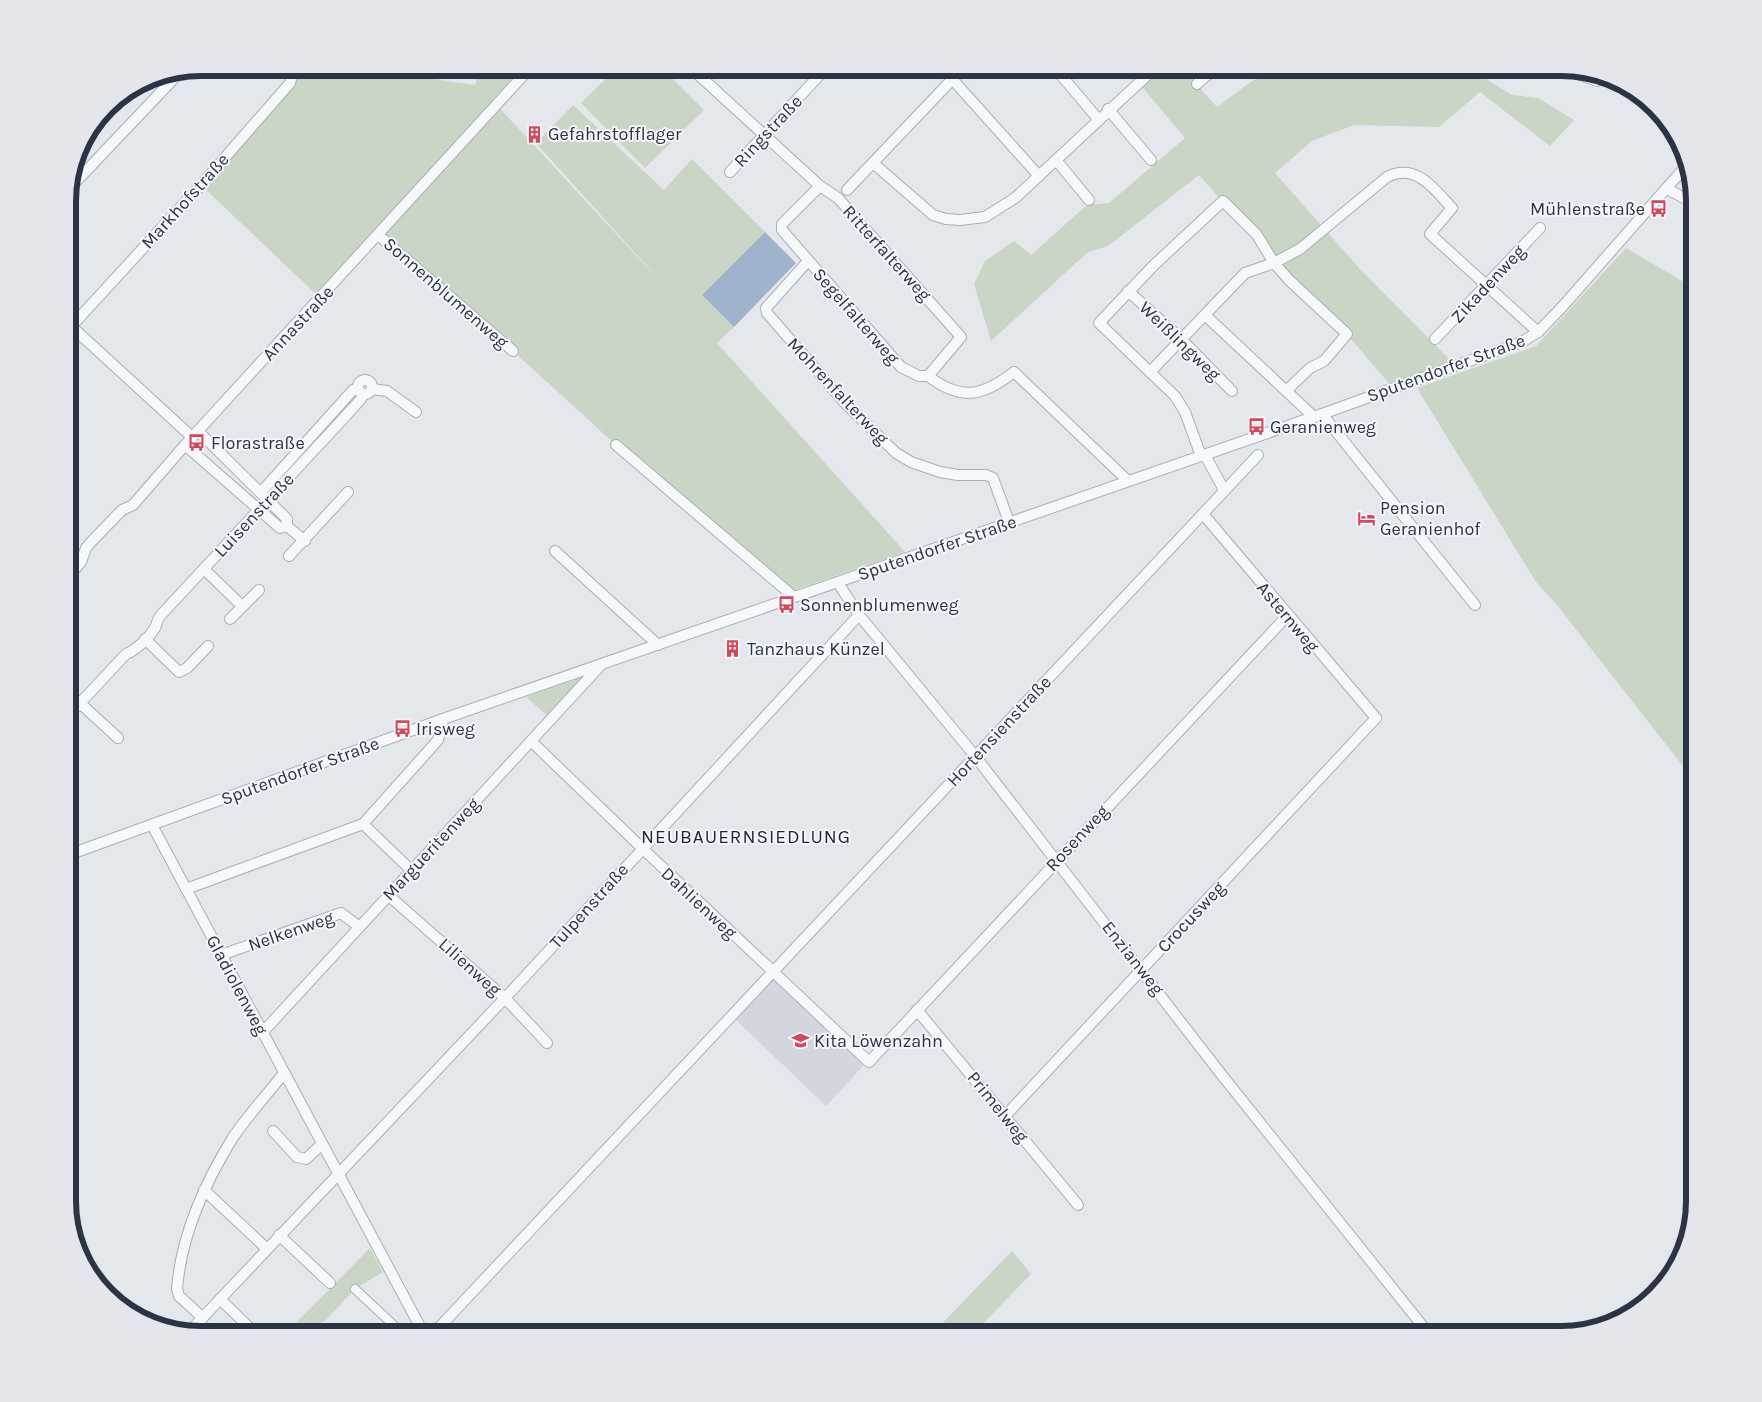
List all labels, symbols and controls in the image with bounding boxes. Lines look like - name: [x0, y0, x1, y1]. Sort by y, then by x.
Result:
- street label: Ringstraße: [729, 90, 807, 172]
- place label: Gefahrstofflager: [548, 123, 682, 145]
- building icon: Gefahrstofflager: [524, 124, 544, 144]
- street label: Markhofstraße: [136, 149, 234, 253]
- place label: Mühlenstraße: [1530, 198, 1645, 220]
- bus stop icon: Mühlenstraße: [1649, 199, 1669, 219]
- street label: Ritterfalterweg: [838, 200, 936, 306]
- street label: Sonnenblumenweg: [379, 233, 513, 353]
- street label: Zikadenweg: [1446, 240, 1530, 328]
- street label: Segelfalterweg: [808, 263, 904, 369]
- street label: Annastraße: [258, 281, 338, 365]
- street label: Weißlingweg: [1135, 297, 1225, 385]
- street label: Sputendorfer Straße: [1364, 329, 1528, 407]
- street label: Mohrenfalterweg: [783, 333, 893, 449]
- place label: Geranienweg: [1270, 416, 1376, 438]
- bus stop icon: Geranienweg: [1246, 417, 1266, 437]
- place label: Florastraße: [211, 432, 305, 454]
- bus stop icon: Florastraße: [187, 433, 207, 453]
- street label: Luisenstraße: [209, 468, 299, 562]
- place label: Pension Geranienhof: [1380, 497, 1481, 540]
- hotel icon: Pension Geranienhof: [1356, 508, 1376, 528]
- street label: Sputendorfer Straße: [855, 510, 1019, 586]
- street label: Asternweg: [1252, 577, 1324, 657]
- place label: Sonnenblumenweg: [800, 594, 959, 616]
- bus stop icon: Sonnenblumenweg: [776, 595, 796, 615]
- place label: Tanzhaus Künzel: [747, 638, 885, 660]
- building icon: Tanzhaus Künzel: [723, 639, 743, 659]
- street label: Hortensienstraße: [942, 671, 1056, 791]
- place label: Irisweg: [416, 718, 475, 740]
- bus stop icon: Irisweg: [392, 719, 412, 739]
- street label: Sputendorfer Straße: [218, 732, 382, 810]
- street label: Margueritenweg: [378, 793, 484, 905]
- street label: Rosenweg: [1041, 800, 1113, 876]
- district label: NEUBAUERNSIEDLUNG: [641, 826, 851, 848]
- street label: Tulpenstraße: [545, 859, 633, 953]
- street label: Dahlienweg: [657, 862, 741, 944]
- street label: Crocusweg: [1152, 877, 1230, 957]
- street label: Nelkenweg: [245, 906, 337, 956]
- street label: Enzianweg: [1097, 917, 1169, 999]
- street label: Gladiolenweg: [201, 931, 273, 1039]
- street label: Lilienweg: [434, 933, 506, 1001]
- place label: Kita Löwenzahn: [814, 1030, 943, 1052]
- school or university icon: Kita Löwenzahn: [790, 1031, 810, 1051]
- street label: Primelweg: [963, 1067, 1033, 1147]

